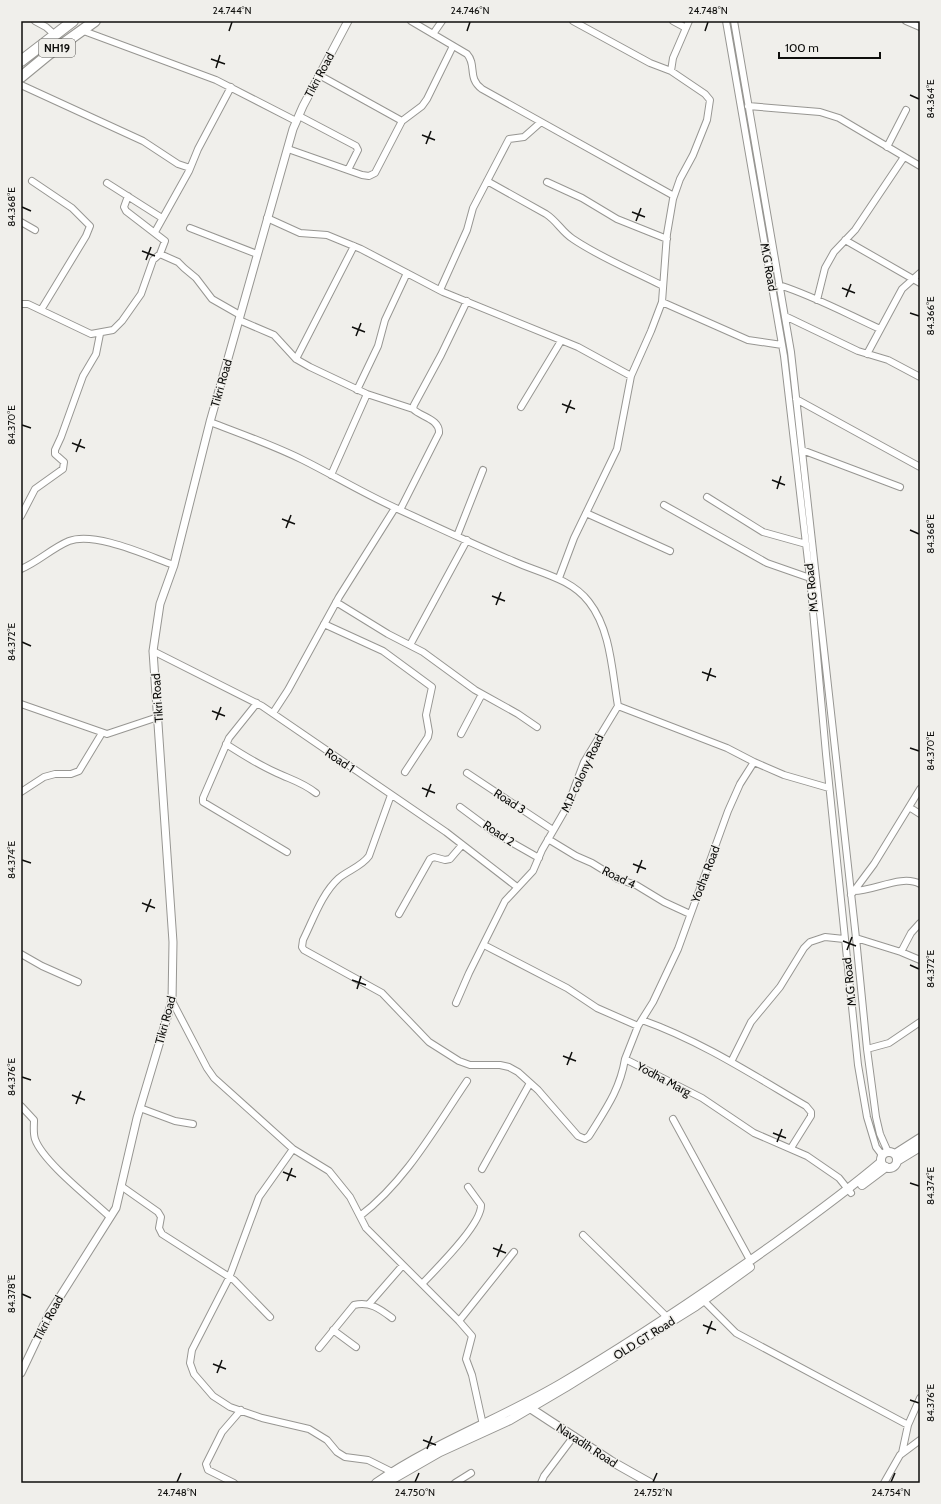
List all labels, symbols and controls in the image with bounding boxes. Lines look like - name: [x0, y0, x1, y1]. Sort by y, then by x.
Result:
- text: 24.744°N: [212, 4, 252, 17]
- text: 24.746°N: [451, 4, 489, 17]
- text: 24.748°N: [688, 4, 728, 17]
- scale bar: [779, 34, 880, 60]
- road number: NH19: [39, 39, 75, 57]
- text: 100 m: [785, 40, 819, 55]
- street label: Tikri Road: [301, 50, 337, 100]
- text: 84.364°E: [924, 79, 937, 118]
- text: 84.368°E: [5, 187, 18, 227]
- street label: M.G Road: [757, 242, 781, 292]
- text: 84.366°E: [924, 296, 937, 335]
- street label: Tikri Road: [207, 357, 235, 409]
- text: 84.370°E: [5, 405, 18, 445]
- text: 84.368°E: [924, 514, 937, 554]
- street label: M.G Road: [801, 563, 821, 613]
- text: 84.372°E: [5, 623, 18, 661]
- street label: Tikri Road: [148, 673, 166, 723]
- text: 84.370°E: [924, 731, 937, 771]
- street label: M.P colony Road: [557, 732, 607, 814]
- street label: Road 1: [322, 745, 358, 775]
- street label: Road 3: [491, 785, 529, 817]
- street label: Road 2: [480, 817, 518, 849]
- text: 84.374°E: [5, 841, 18, 879]
- street label: Yodha Road: [687, 843, 723, 906]
- street label: Road 4: [600, 862, 638, 892]
- text: 84.372°E: [924, 950, 937, 988]
- street label: M.G Road: [839, 957, 859, 1007]
- street label: Tikri Road: [151, 994, 179, 1046]
- text: 84.376°E: [5, 1058, 18, 1096]
- street label: Yodha Marg: [633, 1058, 695, 1100]
- text: 84.374°E: [924, 1167, 937, 1205]
- text: 84.378°E: [5, 1274, 18, 1313]
- street label: Tikri Road: [30, 1293, 66, 1343]
- street label: OLD GT Road: [610, 1313, 678, 1363]
- text: 84.376°E: [924, 1384, 937, 1422]
- street label: Navadih Road: [554, 1420, 620, 1470]
- text: 24.748°N: [157, 1486, 197, 1499]
- text: 24.750°N: [395, 1486, 435, 1499]
- text: 24.752°N: [634, 1486, 672, 1499]
- text: 24.754°N: [871, 1486, 911, 1499]

